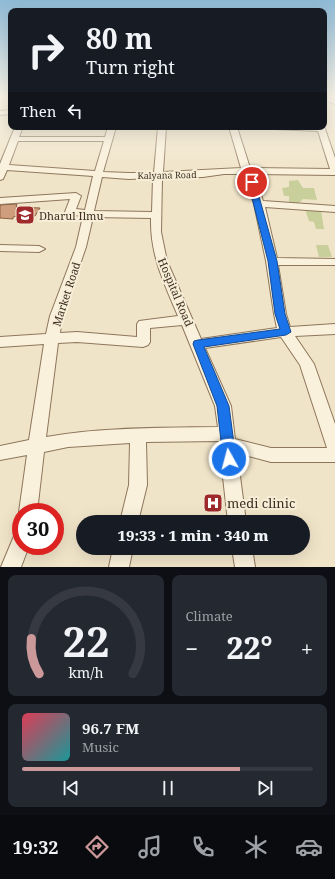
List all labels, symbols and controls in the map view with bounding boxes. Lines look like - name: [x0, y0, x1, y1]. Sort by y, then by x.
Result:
- text: 80 m: [86, 19, 153, 57]
- icon: right: [20, 24, 72, 76]
- text: Turn right: [86, 55, 175, 79]
- icon: left: [64, 100, 86, 122]
- text: Then: [20, 101, 56, 121]
- pin: [235, 165, 269, 199]
- street label: Kalyana Road: [137, 168, 197, 182]
- icon: arrive: [241, 171, 263, 193]
- school or university icon: Dharul Ilmu: [14, 204, 36, 226]
- place label: Dharul Ilmu: [39, 208, 103, 223]
- street label: Hospital Road: [155, 255, 197, 329]
- street label: Market Road: [49, 260, 84, 328]
- position arrow: [208, 438, 250, 480]
- hospital icon: medi clinic: [202, 492, 224, 514]
- place label: medi clinic: [227, 494, 295, 512]
- speed limit sign: 30: [12, 503, 64, 555]
- text: 19:33 · 1 min · 340 m: [117, 525, 269, 545]
- text: Climate: [186, 607, 233, 625]
- text: 22: [62, 612, 109, 668]
- text: 22°: [226, 627, 272, 668]
- text: −: [186, 633, 198, 663]
- text: +: [301, 633, 313, 663]
- text: km/h: [68, 662, 103, 681]
- text: 96.7 FM: [82, 718, 139, 738]
- text: Music: [82, 738, 119, 756]
- icon: previous: [60, 777, 82, 799]
- icon: pause: [157, 777, 179, 799]
- icon: next: [254, 777, 276, 799]
- icon: directions: [83, 833, 111, 861]
- icon: music: [136, 833, 164, 861]
- icon: phone: [189, 833, 217, 861]
- icon: climate: [242, 833, 270, 861]
- icon: car: [295, 833, 323, 861]
- text: 19:32: [12, 835, 59, 859]

